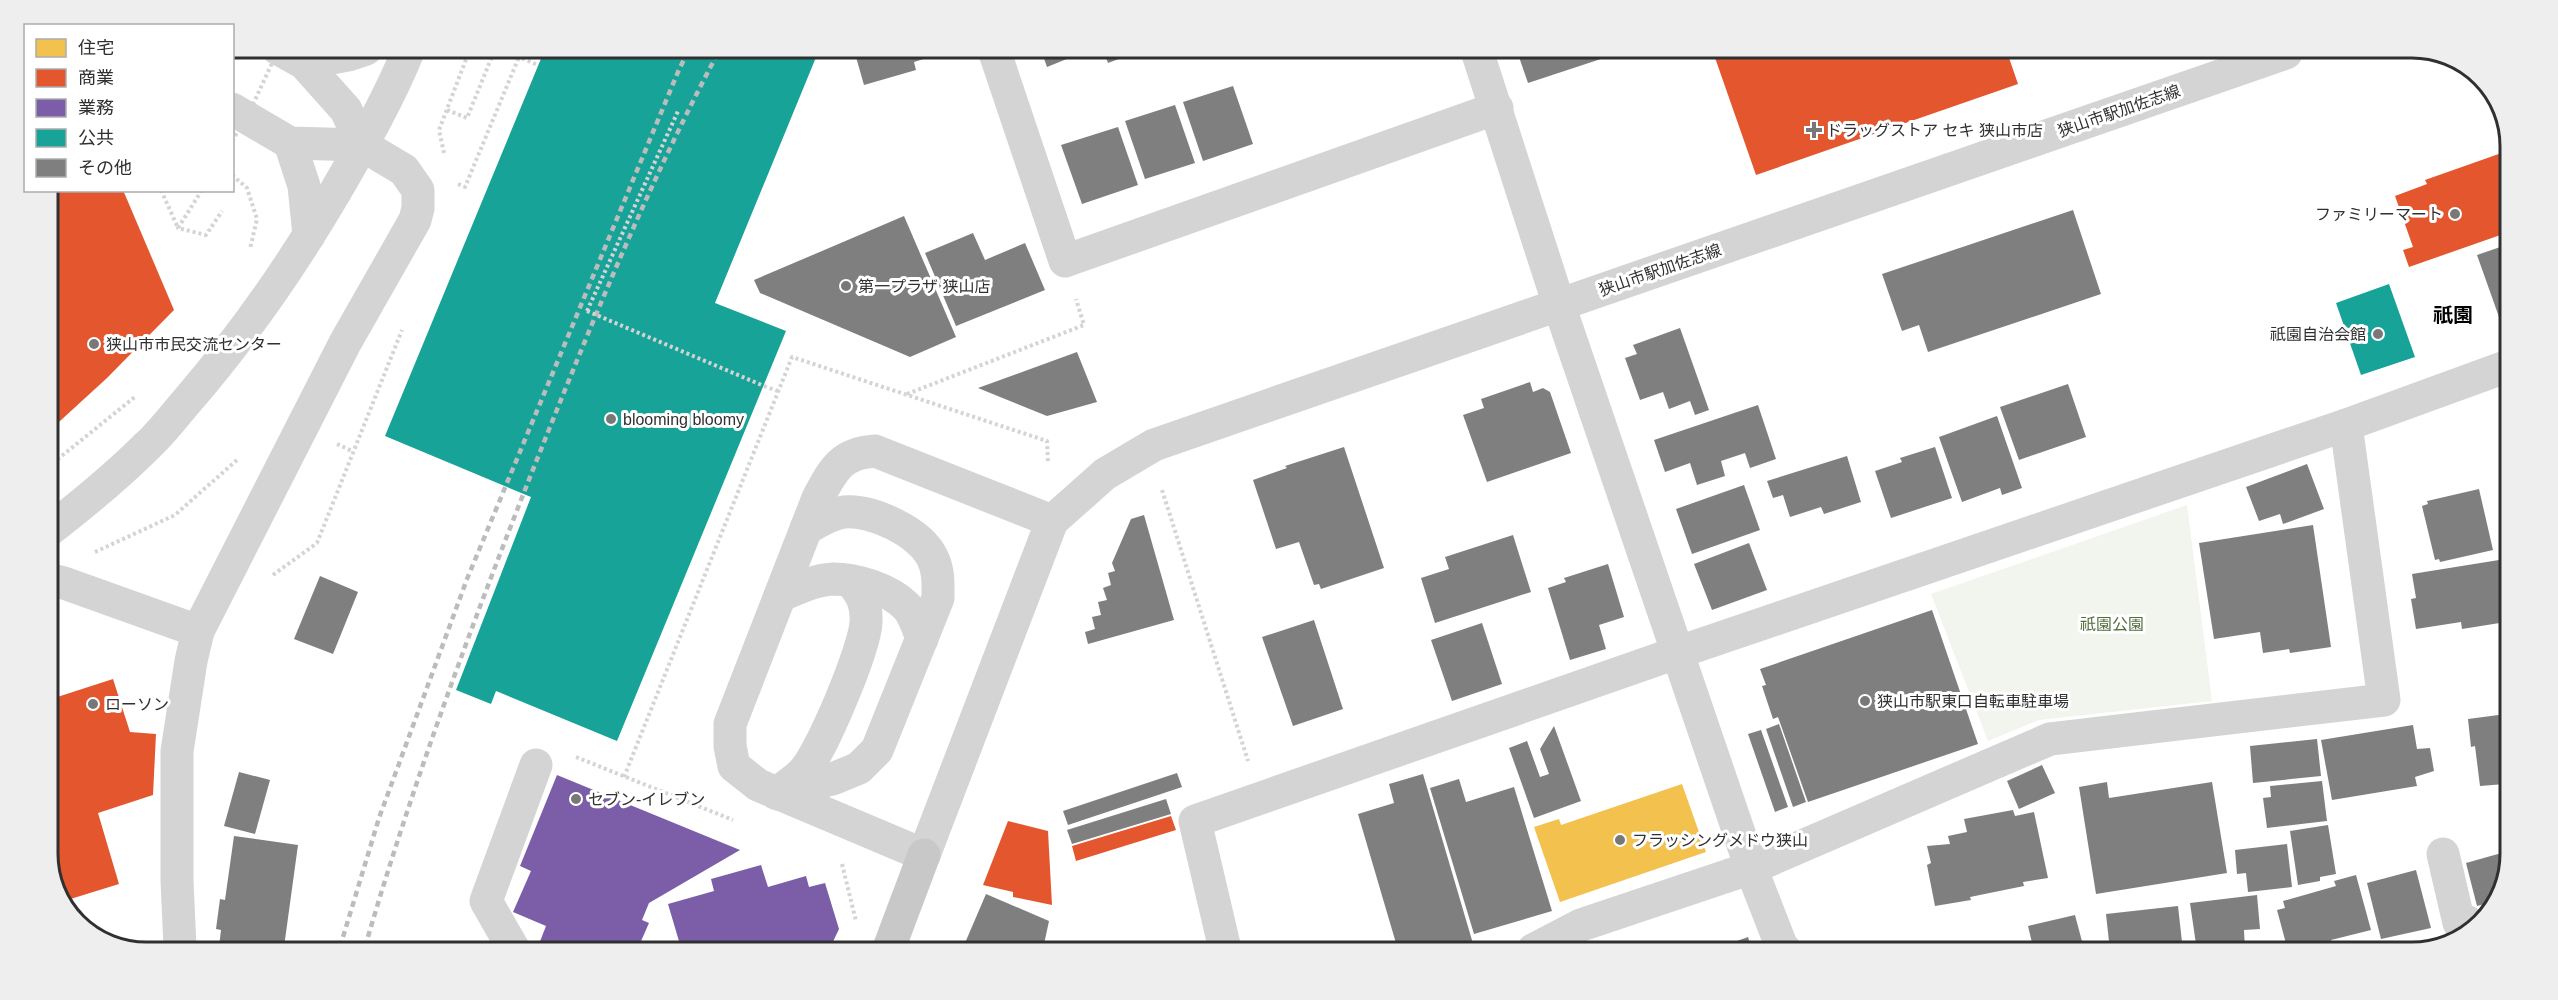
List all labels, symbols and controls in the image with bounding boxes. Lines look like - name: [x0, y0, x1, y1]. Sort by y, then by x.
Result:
- legend: [24, 24, 234, 192]
- text: 住宅: [78, 38, 114, 58]
- text: 商業: [78, 68, 114, 88]
- street label: 狭山市駅加佐志線: [2056, 82, 2182, 140]
- text: 業務: [78, 98, 114, 118]
- place label: ドラッグストア セキ 狭山市店: [1826, 122, 2043, 139]
- marker: ドラッグストア セキ 狭山市店: [1807, 123, 1821, 137]
- text: 公共: [78, 128, 114, 148]
- text: その他: [78, 158, 132, 178]
- place label: ファミリーマート: [2315, 206, 2443, 223]
- marker: ファミリーマート: [2448, 207, 2462, 221]
- street label: 狭山市駅加佐志線: [1597, 241, 1723, 299]
- place label: 第一プラザ 狭山店: [858, 278, 990, 295]
- marker: 第一プラザ 狭山店: [839, 279, 853, 293]
- district label: 祇園: [2433, 304, 2473, 326]
- place label: 祇園自治会館: [2270, 326, 2366, 343]
- marker: 祇園自治会館: [2371, 327, 2385, 341]
- place label: 狭山市市民交流センター: [106, 336, 282, 353]
- marker: 狭山市市民交流センター: [87, 337, 101, 351]
- place label: blooming bloomy: [623, 411, 744, 428]
- marker: blooming bloomy: [604, 412, 618, 426]
- park label: 祇園公園: [2080, 616, 2144, 633]
- place label: 狭山市駅東口自転車駐車場: [1877, 693, 2069, 710]
- marker: 狭山市駅東口自転車駐車場: [1858, 694, 1872, 708]
- place label: ローソン: [105, 696, 169, 713]
- marker: ローソン: [86, 697, 100, 711]
- place label: セブン-イレブン: [588, 791, 705, 808]
- marker: セブン-イレブン: [569, 792, 583, 806]
- place label: フラッシングメドウ狭山: [1632, 832, 1808, 849]
- marker: フラッシングメドウ狭山: [1613, 833, 1627, 847]

